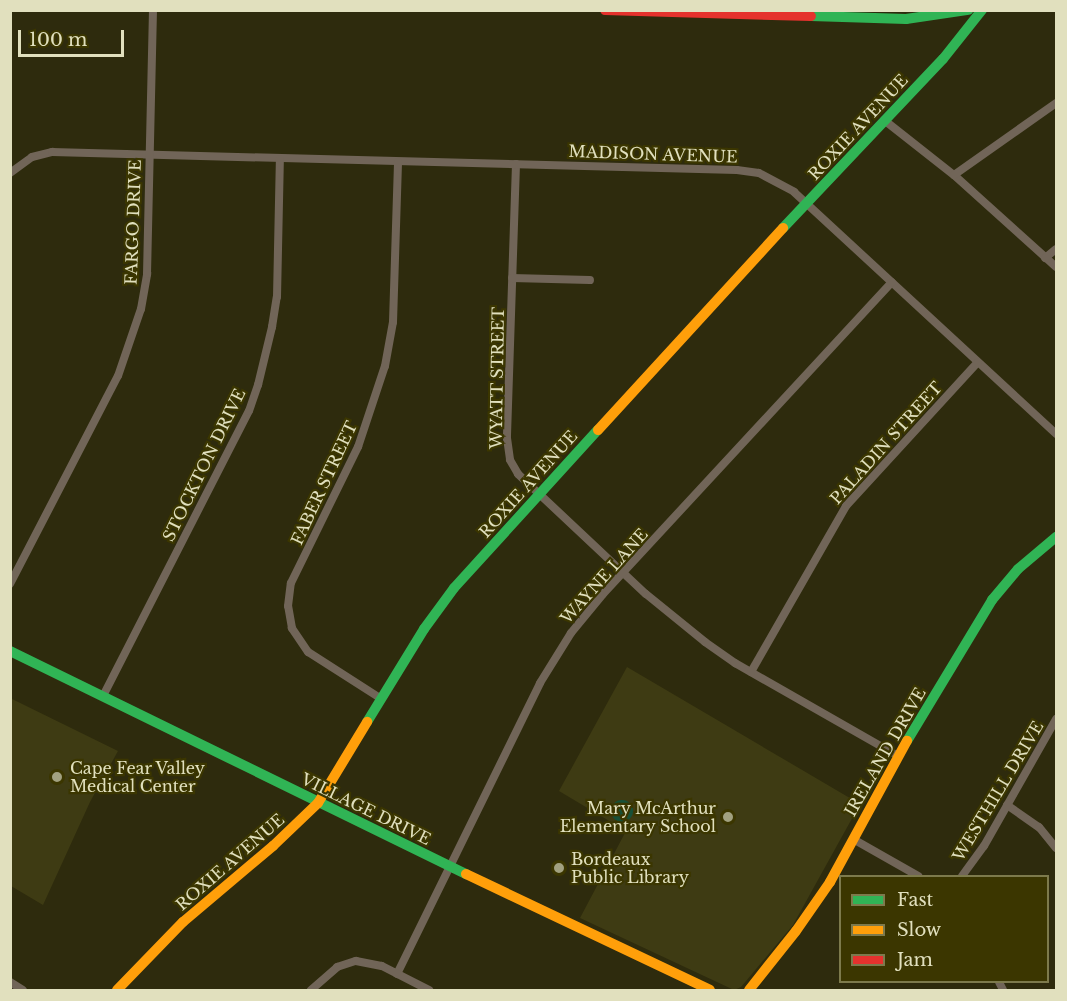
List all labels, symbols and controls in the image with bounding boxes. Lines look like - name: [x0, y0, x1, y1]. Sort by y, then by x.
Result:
- scale bar: [21, 18, 128, 56]
- text: 100 m: [29, 29, 87, 51]
- street label: ROXIE AVENUE: [804, 70, 912, 184]
- street label: MADISON AVENUE: [568, 141, 738, 167]
- street label: FARGO DRIVE: [121, 159, 145, 285]
- street label: WYATT STREET: [486, 307, 508, 449]
- street label: PALADIN STREET: [826, 378, 946, 508]
- street label: STOCKTON DRIVE: [159, 386, 249, 544]
- street label: FABER STREET: [287, 418, 361, 548]
- street label: ROXIE AVENUE: [475, 426, 581, 542]
- street label: WAYNE LANE: [556, 525, 652, 627]
- street label: IRELAND DRIVE: [840, 684, 930, 820]
- street label: WESTHILL DRIVE: [949, 717, 1047, 865]
- place label: Cape Fear Valley Medical Center: [70, 758, 206, 796]
- marker: Cape Fear Valley Medical Center: [48, 768, 66, 786]
- street label: VILLAGE DRIVE: [298, 769, 434, 849]
- place label: Mary McArthur Elementary School: [559, 798, 716, 836]
- street label: ROXIE AVENUE: [172, 810, 288, 914]
- marker: Mary McArthur Elementary School: [721, 810, 735, 824]
- place label: Bordeaux Public Library: [571, 849, 689, 887]
- marker: Bordeaux Public Library: [552, 861, 566, 875]
- legend: [839, 875, 1049, 983]
- text: Fast: [897, 889, 933, 911]
- text: Slow: [897, 919, 941, 941]
- text: Jam: [897, 949, 933, 971]

